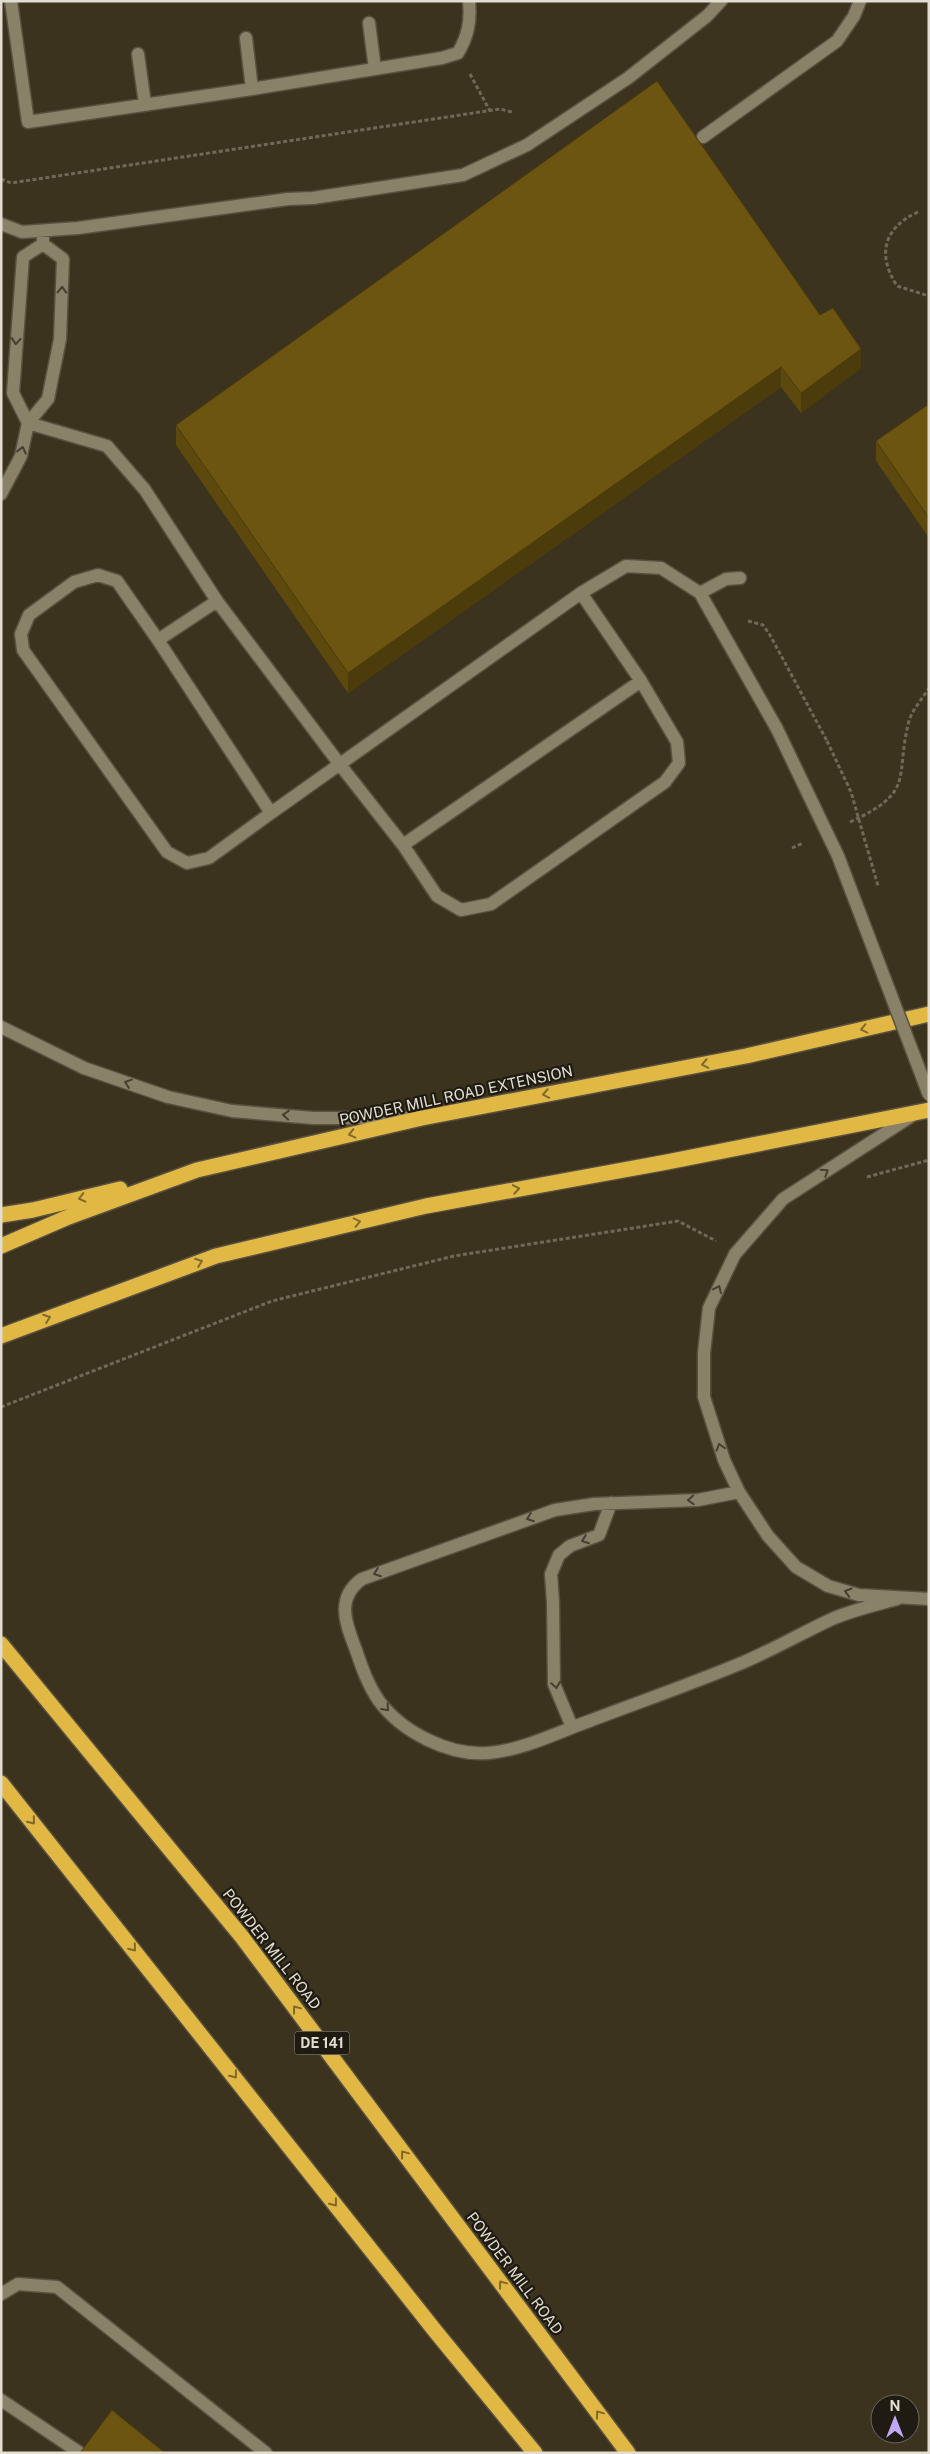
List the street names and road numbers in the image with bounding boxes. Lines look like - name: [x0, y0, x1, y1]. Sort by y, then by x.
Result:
- street label: POWDER MILL ROAD EXTENSION: [338, 1062, 574, 1128]
- street label: POWDER MILL ROAD: [220, 1885, 324, 2013]
- road number: DE 141: [294, 2032, 350, 2054]
- street label: POWDER MILL ROAD: [464, 2209, 566, 2337]

